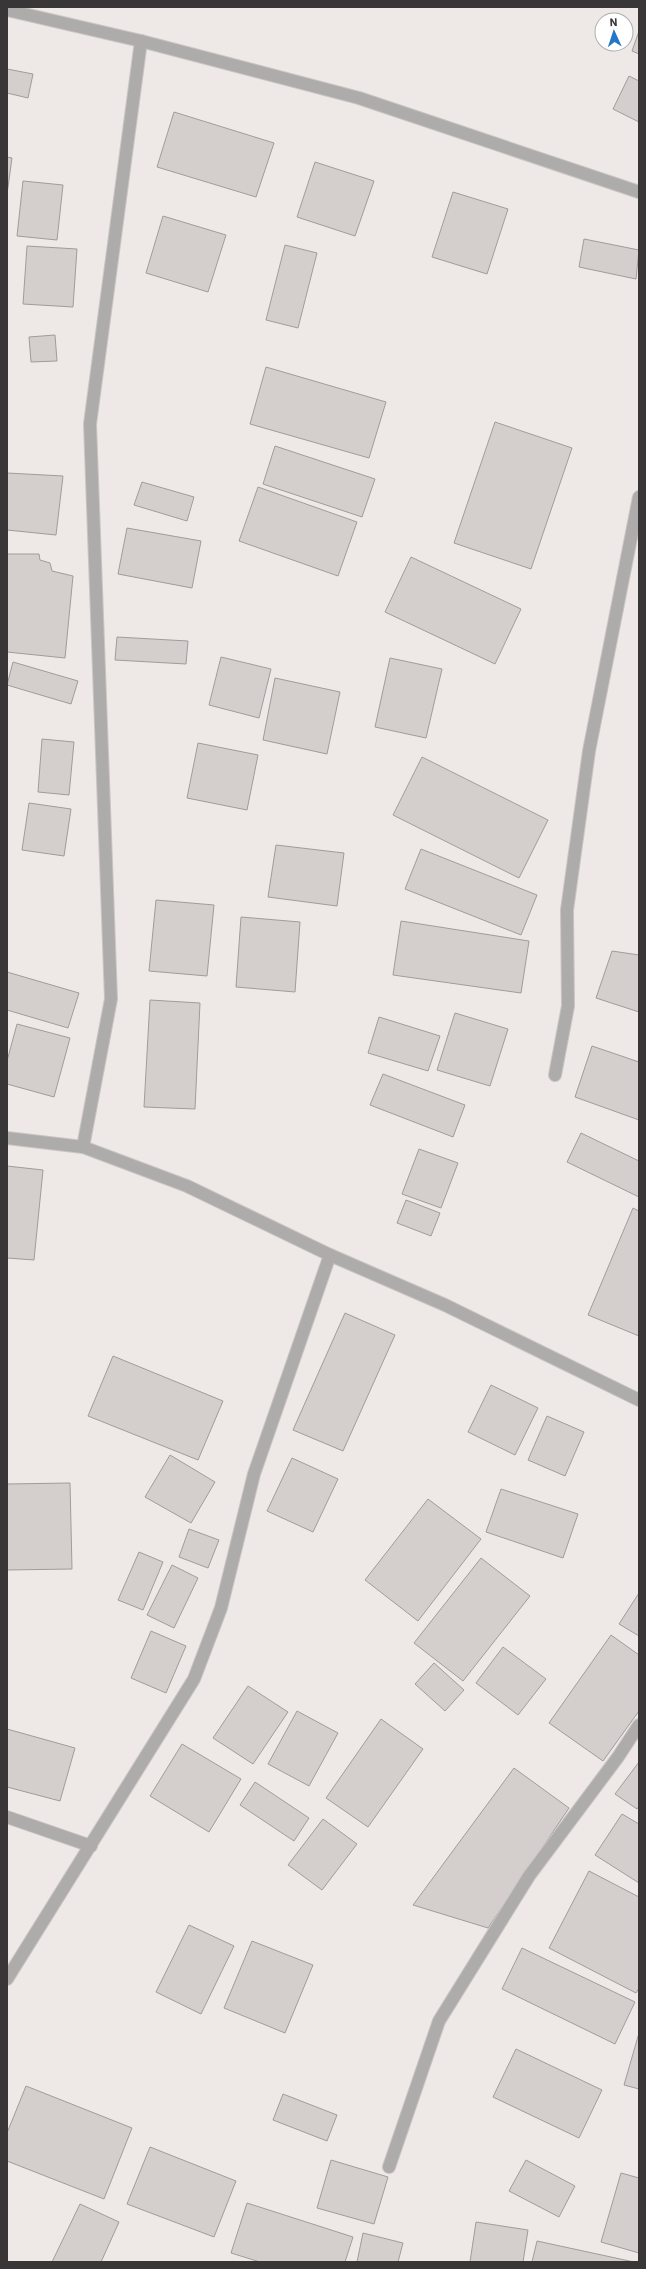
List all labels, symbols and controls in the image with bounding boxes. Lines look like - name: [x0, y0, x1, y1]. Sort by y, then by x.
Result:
- north arrow: [594, 12, 634, 52]
- text: N: [609, 15, 618, 29]

